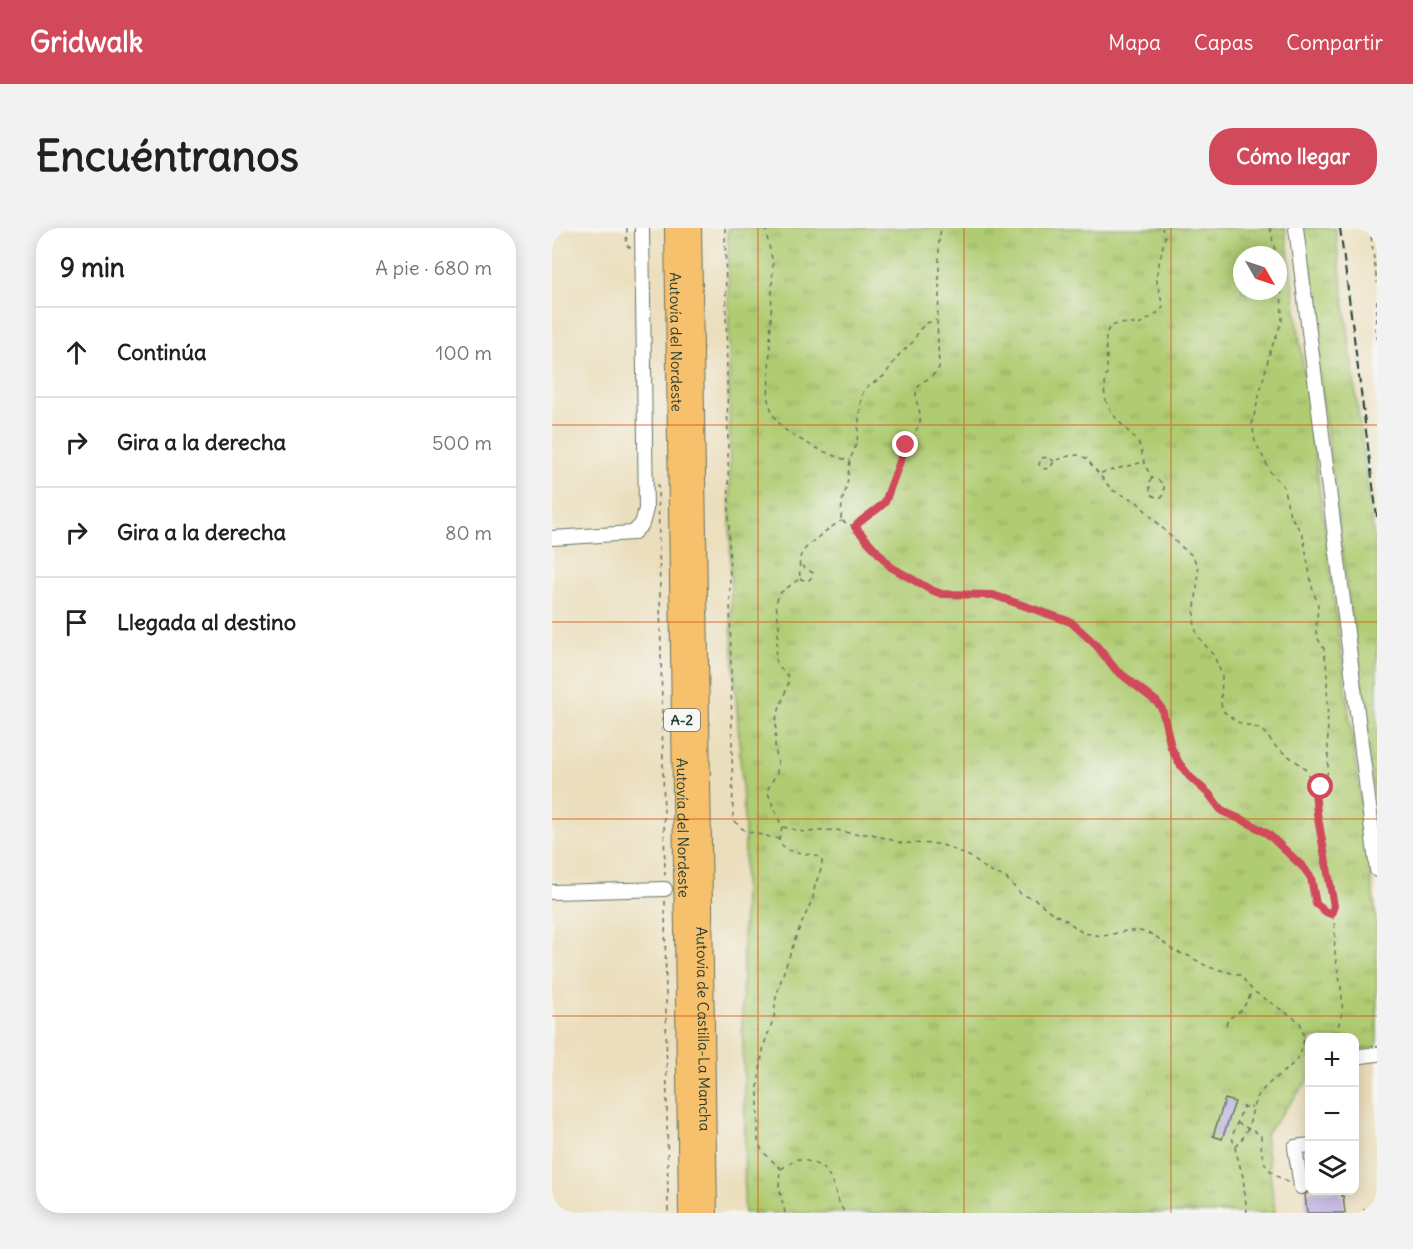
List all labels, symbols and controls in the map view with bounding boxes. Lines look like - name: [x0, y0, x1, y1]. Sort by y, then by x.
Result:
- text: Gridwalk: [30, 24, 143, 60]
- text: Mapa: [1108, 29, 1161, 56]
- text: Capas: [1194, 29, 1253, 56]
- text: Compartir: [1286, 29, 1383, 56]
- button: Cómo llegar: [1209, 128, 1377, 185]
- text: Encuéntranos: [36, 130, 299, 182]
- north arrow: [1233, 246, 1287, 300]
- text: 9 min: [60, 251, 125, 284]
- text: A pie · 680 m: [375, 255, 492, 280]
- street label: Autovía del Nordeste: [666, 272, 687, 412]
- icon: ahead: [60, 336, 93, 369]
- text: Continúa: [117, 338, 206, 366]
- text: 100 m: [435, 340, 492, 365]
- icon: right: [60, 426, 93, 459]
- text: Gira a la derecha: [117, 428, 286, 456]
- text: 500 m: [432, 430, 492, 455]
- route end: [892, 431, 918, 457]
- icon: right: [60, 516, 93, 549]
- text: Gira a la derecha: [117, 518, 286, 546]
- text: 80 m: [445, 520, 492, 545]
- icon: arrive: [60, 606, 93, 639]
- text: Llegada al destino: [117, 608, 296, 636]
- road number: A-2: [664, 709, 700, 731]
- street label: Autovía del Nordeste: [673, 758, 694, 898]
- route start: [1307, 773, 1333, 799]
- street label: Autovía de Castilla-La Mancha: [693, 926, 715, 1132]
- map controls: [1305, 1033, 1359, 1195]
- button: +: [1305, 1033, 1359, 1087]
- button: −: [1305, 1087, 1359, 1141]
- button: layers: [1305, 1141, 1359, 1195]

